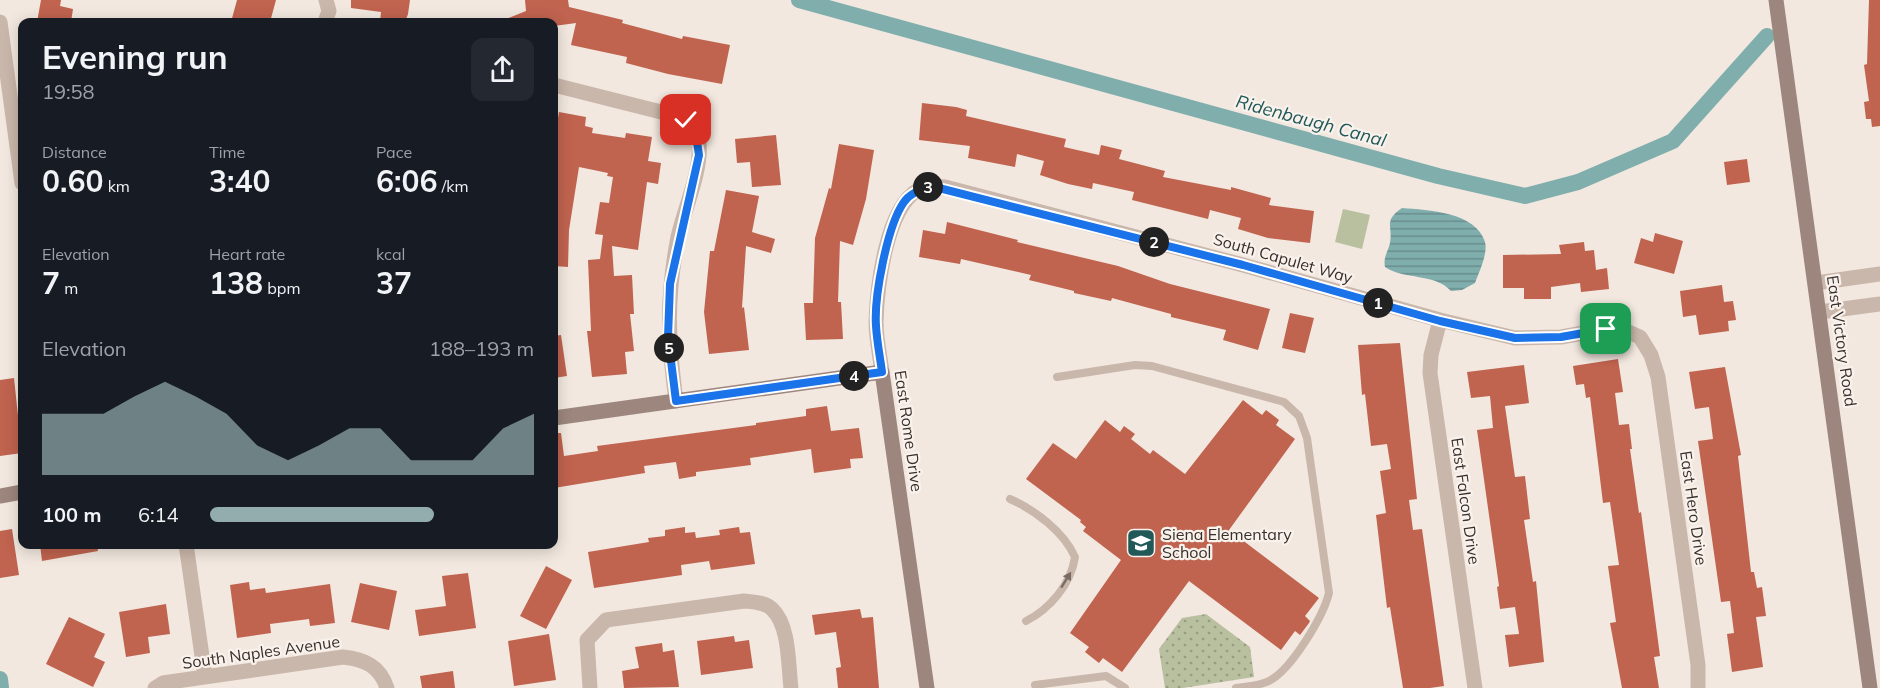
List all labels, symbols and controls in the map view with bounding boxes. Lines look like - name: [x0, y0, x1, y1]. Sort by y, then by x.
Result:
- text: Evening run: [42, 36, 228, 77]
- button: share: [471, 38, 534, 101]
- text: 19:58: [42, 79, 95, 104]
- water label: Ridenbaugh Canal: [1234, 89, 1389, 152]
- pin: [660, 94, 711, 145]
- icon: check: [669, 103, 702, 136]
- text: Distance: [42, 142, 107, 162]
- text: Time: [209, 142, 245, 162]
- text: Pace: [376, 142, 412, 162]
- text: 0.60: [42, 162, 103, 200]
- text: 3:40: [209, 162, 270, 200]
- text: 6:06: [376, 162, 437, 200]
- pin: 3: [913, 172, 943, 202]
- text: km: [103, 176, 130, 196]
- text: /km: [437, 176, 468, 196]
- text: 3: [923, 177, 933, 197]
- pin: 2: [1139, 227, 1169, 257]
- street label: South Capulet Way: [1211, 229, 1355, 288]
- text: 2: [1149, 232, 1159, 252]
- text: Elevation: [42, 244, 110, 264]
- text: Heart rate: [209, 244, 285, 264]
- text: kcal: [376, 244, 405, 264]
- text: 7: [42, 264, 60, 302]
- text: 138: [209, 264, 263, 302]
- text: 37: [376, 264, 412, 302]
- street label: East Victory Road: [1823, 274, 1861, 408]
- text: m: [60, 278, 78, 298]
- text: bpm: [263, 278, 300, 298]
- pin: 1: [1363, 288, 1393, 318]
- text: 1: [1373, 293, 1383, 313]
- pin: [1580, 303, 1631, 354]
- icon: arrive: [1589, 312, 1622, 345]
- pin: 5: [654, 333, 684, 363]
- text: Elevation: [42, 336, 127, 361]
- text: 188–193 m: [429, 336, 534, 361]
- text: 5: [664, 338, 674, 358]
- pin: 4: [839, 361, 869, 391]
- text: 4: [849, 366, 859, 386]
- street label: East Rome Drive: [891, 369, 927, 493]
- street label: East Falcon Drive: [1447, 436, 1485, 566]
- street label: East Hero Drive: [1676, 450, 1712, 566]
- text: 100 m: [42, 502, 101, 527]
- text: 6:14: [138, 502, 179, 527]
- place label: Siena Elementary School: [1162, 524, 1292, 562]
- school or university icon: Siena Elementary School: [1125, 527, 1157, 559]
- one-way arrow: [1061, 572, 1072, 588]
- street label: South Naples Avenue: [181, 631, 341, 673]

